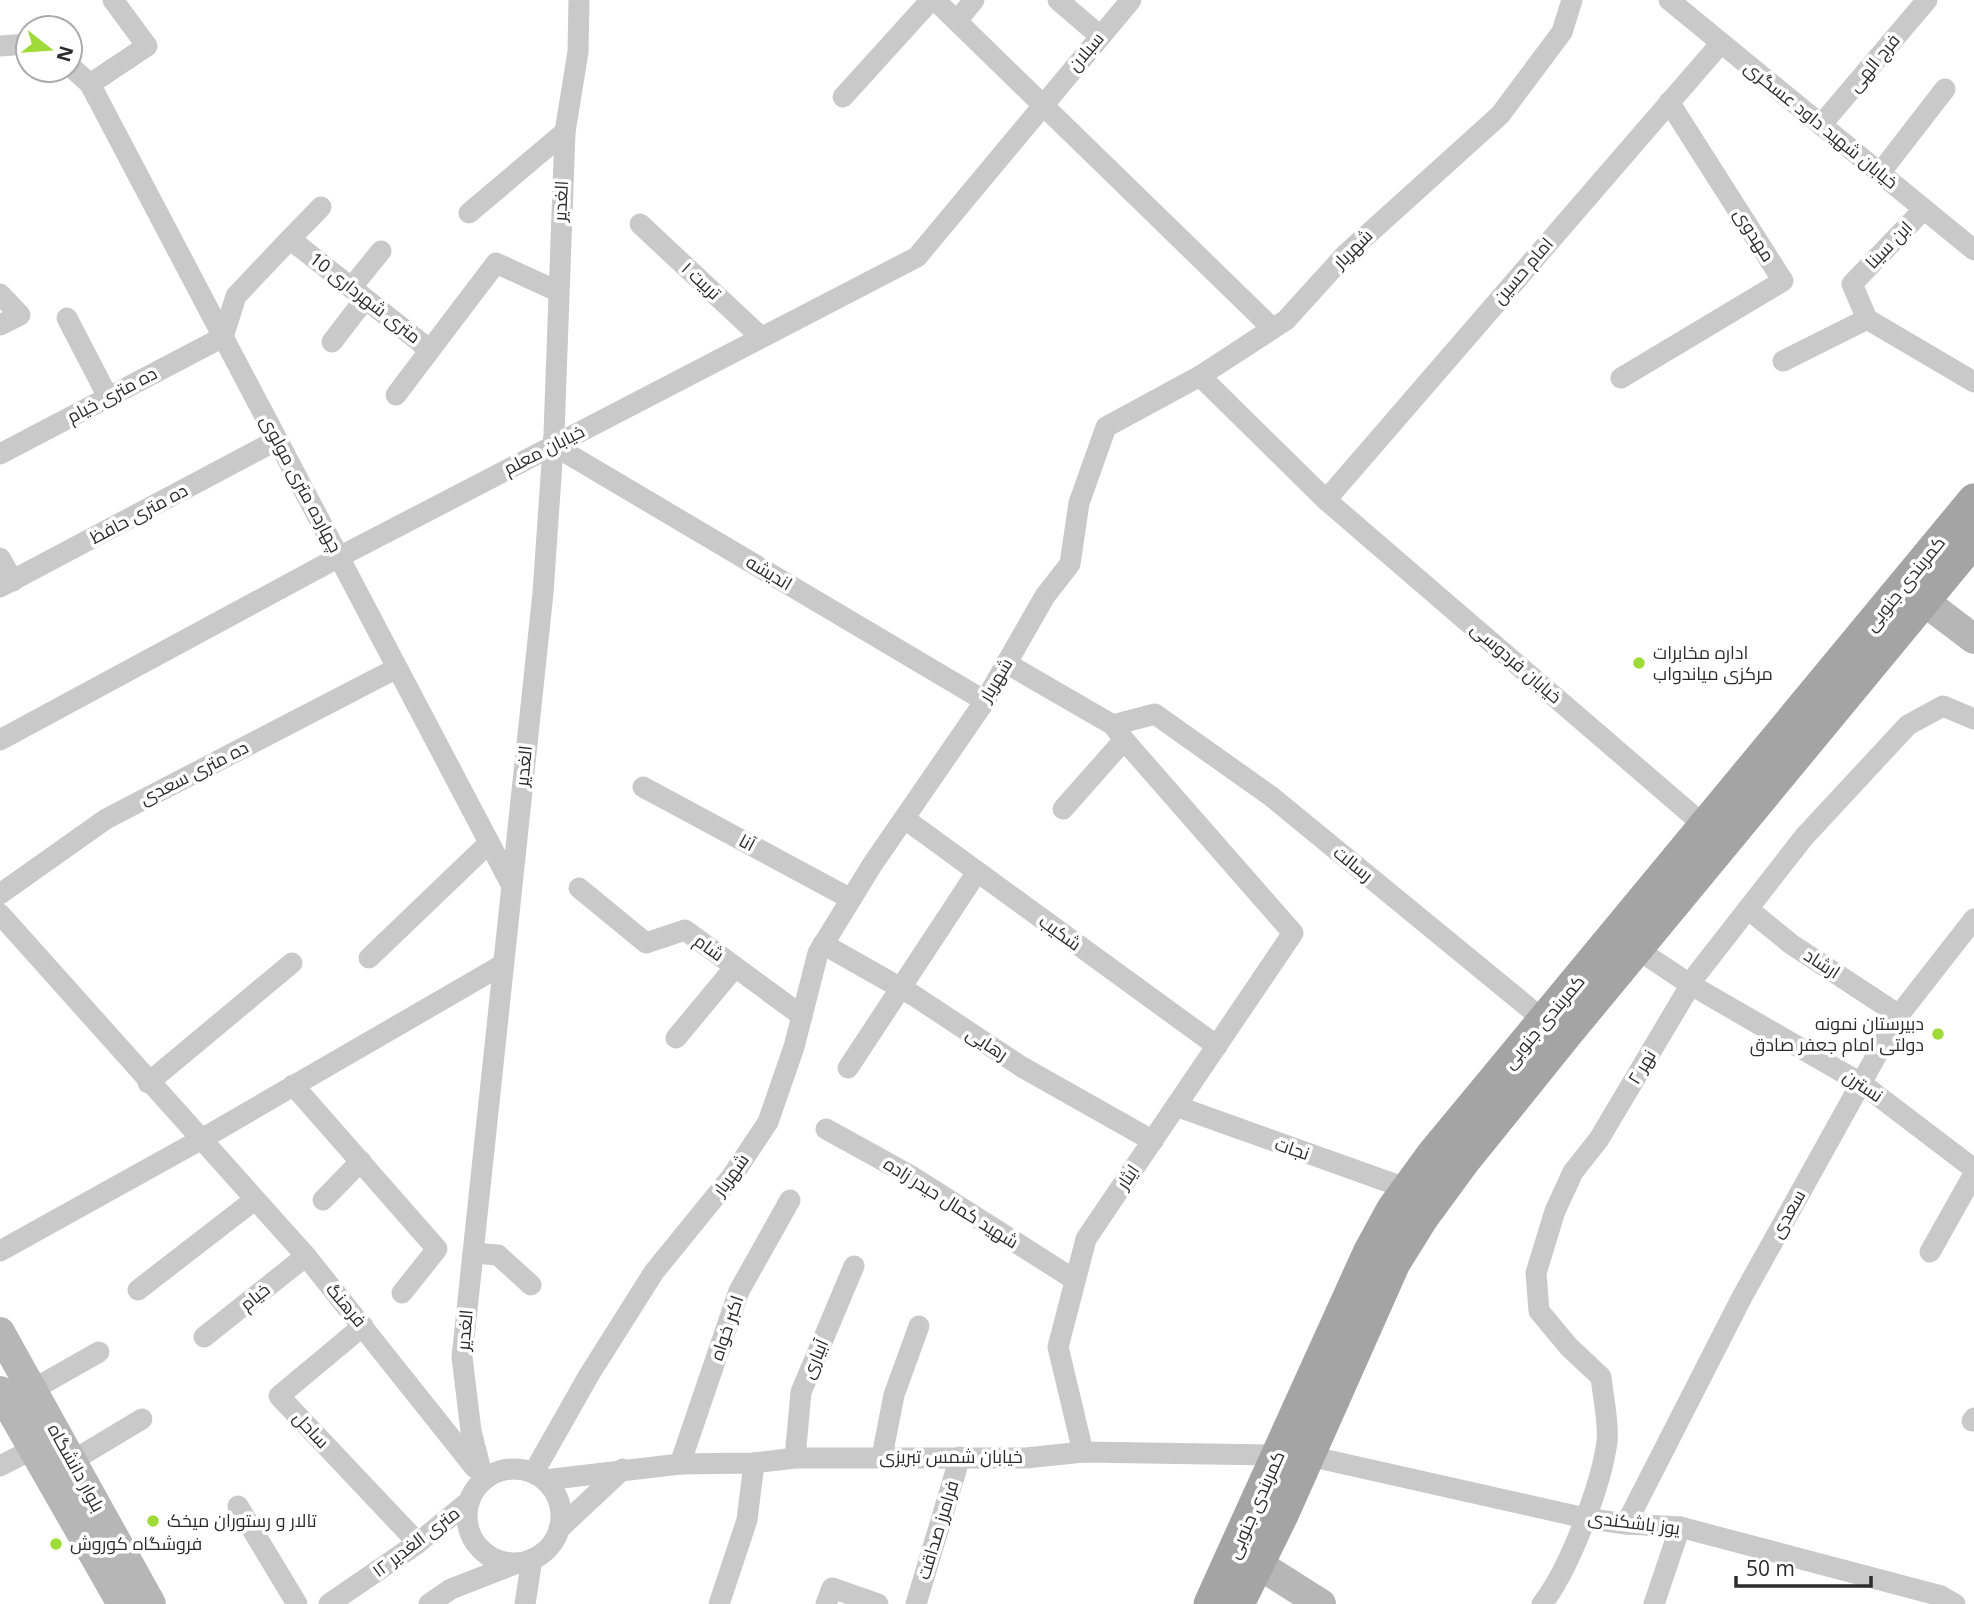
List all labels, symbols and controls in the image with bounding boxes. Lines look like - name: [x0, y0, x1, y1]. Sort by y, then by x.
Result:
- north arrow: [14, 14, 84, 84]
- street label: سبلان: [1062, 27, 1109, 76]
- street label: فرج الهی: [1842, 28, 1905, 97]
- text: N: [51, 43, 80, 65]
- street label: خیابان شهید داود عسگری: [1740, 55, 1903, 194]
- street label: الغدیر: [547, 180, 573, 223]
- street label: مهدوی: [1729, 203, 1781, 266]
- street label: ابن سینا: [1860, 215, 1917, 273]
- street label: شهریار: [1326, 223, 1377, 274]
- street label: امام حسین: [1487, 232, 1559, 309]
- street label: 10 متری شهرداری: [305, 246, 426, 348]
- street label: تربیت ۱: [677, 256, 727, 305]
- street label: ده متری خیام: [62, 360, 161, 429]
- street label: چهارده متری مولوی: [255, 411, 348, 557]
- street label: خیابان معلم: [499, 418, 589, 481]
- street label: ده متری حافظ: [85, 477, 192, 549]
- street label: کمربندی جنوبی: [1858, 531, 1950, 636]
- street label: اندیشه: [742, 549, 797, 595]
- street label: خیابان فردوسی: [1466, 616, 1567, 708]
- place label: اداره مخابرات مرکزی میاندواب: [1653, 640, 1773, 685]
- street label: شهریار: [972, 653, 1018, 707]
- marker: اداره مخابرات مرکزی میاندواب: [1631, 655, 1647, 671]
- street label: ده متری سعدی: [135, 734, 252, 810]
- street label: الغدیر: [509, 744, 537, 789]
- street label: آنا: [735, 828, 760, 856]
- street label: رسالت: [1329, 840, 1379, 887]
- street label: شکیب: [1035, 909, 1087, 956]
- street label: شام: [689, 928, 729, 967]
- street label: ارشاد: [1800, 943, 1845, 984]
- street label: کمربندی جنوبی: [1497, 969, 1590, 1073]
- place label: دبیرستان نمونه دولتی امام جعفر صادق: [1750, 1011, 1924, 1057]
- street label: رهایی: [962, 1021, 1013, 1066]
- marker: دبیرستان نمونه دولتی امام جعفر صادق: [1930, 1026, 1946, 1042]
- street label: نهر ۲: [1622, 1045, 1661, 1088]
- street label: نسترن: [1839, 1063, 1888, 1107]
- street label: نجات: [1272, 1131, 1313, 1165]
- street label: شهریار: [706, 1148, 754, 1201]
- street label: شهید کمال حیدر زاده: [880, 1151, 1024, 1253]
- street label: ایثار: [1110, 1159, 1144, 1194]
- street label: سعدی: [1764, 1185, 1810, 1242]
- street label: خیام: [234, 1277, 275, 1316]
- street label: فرهنگ: [321, 1277, 372, 1331]
- street label: اکبر خواه: [704, 1292, 748, 1363]
- street label: الغدیر: [450, 1308, 478, 1352]
- street label: آبیاری: [795, 1335, 833, 1382]
- street label: ساحل: [288, 1405, 335, 1453]
- street label: بلوار دانشگاه: [43, 1419, 111, 1516]
- street label: خیابان شمس تبریزی: [879, 1444, 1023, 1468]
- street label: کمربندی جنوبی: [1221, 1447, 1290, 1562]
- street label: فرامرز صداقت: [911, 1477, 963, 1582]
- street label: ۱۲ متری الغدیر: [367, 1500, 464, 1582]
- street label: یوز باشکندی: [1587, 1504, 1682, 1540]
- place label: تالار و رستوران میخک: [167, 1508, 317, 1532]
- marker: تالار و رستوران میخک: [145, 1513, 161, 1529]
- place label: فروشگاه کوروش: [70, 1531, 202, 1555]
- marker: فروشگاه کوروش: [48, 1536, 64, 1552]
- scale bar: [1736, 1544, 1871, 1588]
- text: 50 m: [1746, 1554, 1795, 1582]

